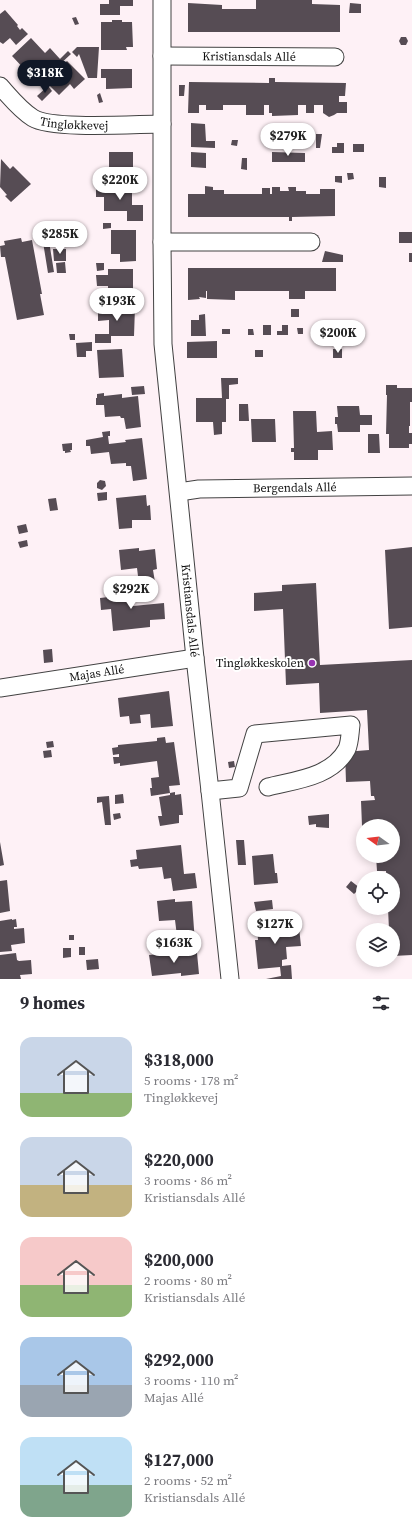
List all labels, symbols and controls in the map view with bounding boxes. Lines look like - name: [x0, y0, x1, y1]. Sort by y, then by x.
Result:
- street label: Kristiansdals Allé: [202, 48, 296, 65]
- pin: $318K: [17, 60, 73, 94]
- text: $318K: [26, 64, 64, 81]
- street label: Tingløkkevej: [38, 113, 108, 134]
- pin: $279K: [260, 123, 316, 157]
- text: $279K: [269, 127, 307, 144]
- pin: $220K: [92, 167, 148, 201]
- text: $220K: [101, 171, 139, 188]
- pin: $285K: [32, 221, 88, 255]
- text: $285K: [41, 225, 79, 242]
- pin: $193K: [89, 288, 145, 322]
- text: $193K: [98, 292, 136, 309]
- pin: $200K: [310, 320, 366, 354]
- text: $200K: [319, 324, 357, 341]
- street label: Bergendals Allé: [253, 479, 337, 496]
- street label: Kristiansdals Allé: [177, 563, 203, 658]
- pin: $292K: [103, 576, 159, 610]
- text: $292K: [112, 580, 150, 597]
- place label: Tingløkkeskolen: [216, 655, 304, 671]
- marker: Tingløkkeskolen: [307, 658, 317, 668]
- street label: Majas Allé: [68, 661, 125, 685]
- north arrow: [356, 819, 400, 863]
- map controls: [356, 819, 400, 967]
- button: locate: [356, 871, 400, 915]
- pin: $127K: [247, 911, 303, 945]
- text: $127K: [256, 915, 294, 932]
- button: layers: [356, 923, 400, 967]
- pin: $163K: [146, 930, 202, 964]
- text: $163K: [155, 934, 193, 951]
- text: 9 homes: [20, 991, 85, 1015]
- icon: filters: [370, 992, 392, 1014]
- text: $318,000: [144, 1048, 214, 1072]
- icon: home: [52, 1053, 100, 1101]
- text: 5 rooms · 178 m²: [144, 1072, 239, 1089]
- text: Tingløkkevej: [144, 1089, 218, 1106]
- text: $220,000: [144, 1148, 214, 1172]
- icon: home: [52, 1153, 100, 1201]
- text: 3 rooms · 86 m²: [144, 1172, 232, 1189]
- text: Kristiansdals Allé: [144, 1189, 245, 1206]
- text: $200,000: [144, 1248, 214, 1272]
- icon: home: [52, 1253, 100, 1301]
- text: 2 rooms · 80 m²: [144, 1272, 232, 1289]
- text: Kristiansdals Allé: [144, 1289, 245, 1306]
- text: $292,000: [144, 1348, 214, 1372]
- icon: home: [52, 1353, 100, 1401]
- text: 3 rooms · 110 m²: [144, 1372, 239, 1389]
- text: Majas Allé: [144, 1389, 204, 1406]
- text: $127,000: [144, 1448, 214, 1472]
- icon: home: [52, 1453, 100, 1501]
- text: 2 rooms · 52 m²: [144, 1472, 232, 1489]
- text: Kristiansdals Allé: [144, 1489, 245, 1506]

